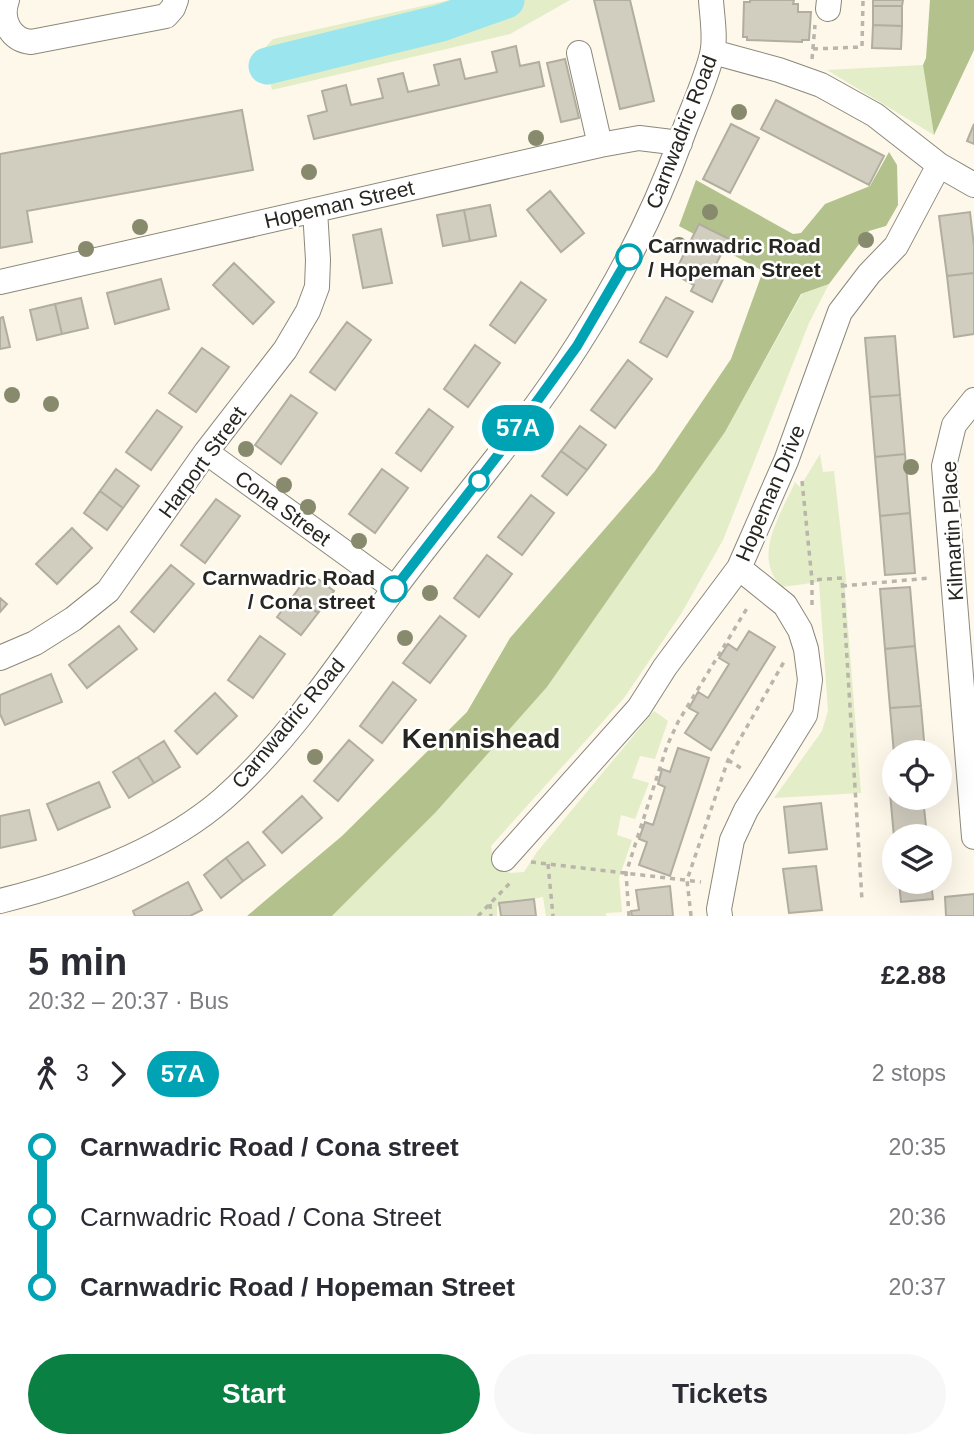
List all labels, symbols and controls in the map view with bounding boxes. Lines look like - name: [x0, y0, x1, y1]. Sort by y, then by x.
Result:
- street label: Carnwadric Road: [641, 52, 721, 212]
- street label: Hopeman Street: [262, 176, 416, 232]
- place label: Carnwadric Road / Hopeman Street: [648, 234, 821, 281]
- marker: Carnwadric Road / Hopeman Street: [616, 244, 642, 270]
- street label: Harport Street: [154, 402, 250, 522]
- line badge: 57A: [478, 405, 558, 451]
- text: 57A: [496, 414, 540, 441]
- street label: Hopeman Drive: [731, 421, 809, 565]
- street label: Kilmartin Place: [937, 460, 967, 602]
- street label: Cona Street: [231, 466, 335, 550]
- unlabelled marker: [469, 471, 489, 491]
- place label: Carnwadric Road / Cona street: [202, 566, 375, 613]
- marker: Carnwadric Road / Cona street: [381, 576, 407, 602]
- street label: Carnwadric Road: [227, 653, 349, 793]
- district label: Kennishead: [402, 723, 560, 754]
- map controls: [882, 740, 952, 894]
- button: locate: [882, 740, 952, 810]
- button: layers: [882, 824, 952, 894]
- text: 5 min: [28, 941, 127, 983]
- text: £2.88: [881, 960, 946, 990]
- text: 20:32 – 20:37 · Bus: [28, 988, 229, 1014]
- icon: walk: [28, 1055, 66, 1093]
- icon: forward: [99, 1055, 137, 1093]
- text: 3: [76, 1060, 89, 1086]
- text: 57A: [161, 1060, 205, 1087]
- text: 2 stops: [872, 1060, 946, 1086]
- text: Carnwadric Road / Cona street: [80, 1132, 459, 1162]
- text: 20:35: [888, 1134, 946, 1160]
- text: Carnwadric Road / Cona Street: [80, 1202, 441, 1232]
- text: 20:36: [888, 1204, 946, 1230]
- text: Carnwadric Road / Hopeman Street: [80, 1272, 515, 1302]
- text: 20:37: [888, 1274, 946, 1300]
- button: Start: [28, 1354, 480, 1434]
- button: Tickets: [494, 1354, 946, 1434]

